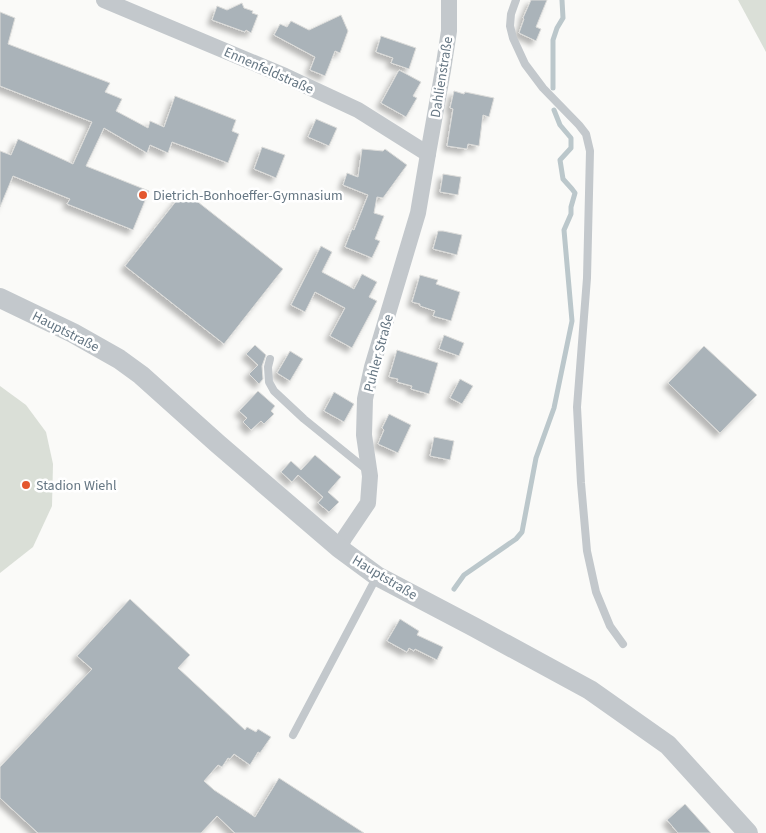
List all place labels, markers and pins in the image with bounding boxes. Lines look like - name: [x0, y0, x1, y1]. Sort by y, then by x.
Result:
- place label: Dietrich-Bonhoeffer-Gymnasium: [153, 186, 343, 206]
- marker: Dietrich-Bonhoeffer-Gymnasium: [137, 189, 149, 201]
- place label: Stadion Wiehl: [36, 476, 117, 496]
- marker: Stadion Wiehl: [20, 479, 32, 491]

